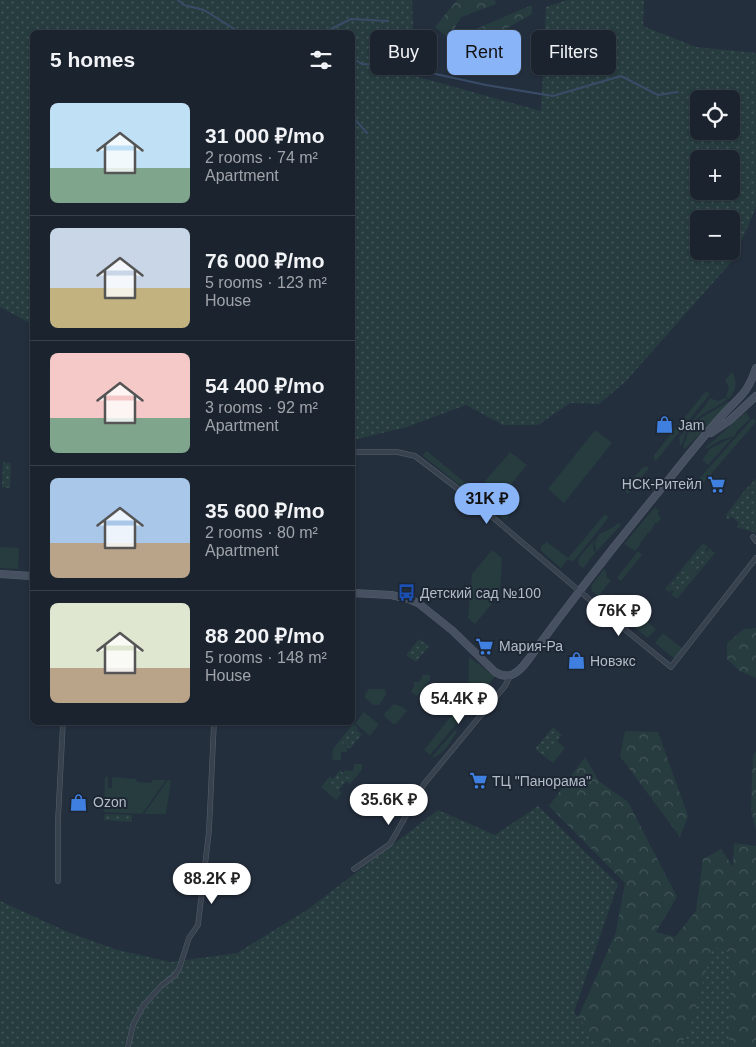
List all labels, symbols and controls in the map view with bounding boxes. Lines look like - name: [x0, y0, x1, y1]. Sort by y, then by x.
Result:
- chip: Buy: [370, 30, 437, 75]
- chip: Rent: [447, 30, 521, 75]
- chip: Filters: [531, 30, 616, 75]
- icon: filters: [307, 46, 335, 74]
- text: 5 homes: [50, 48, 135, 71]
- map controls: [690, 90, 740, 260]
- button: locate: [690, 90, 740, 140]
- icon: home: [90, 123, 150, 183]
- text: 31 000 ₽/mo: [205, 124, 325, 147]
- text: 2 rooms · 74 m²: [205, 149, 318, 166]
- button: +: [690, 150, 740, 200]
- text: Apartment: [205, 167, 279, 184]
- button: −: [690, 210, 740, 260]
- icon: home: [90, 248, 150, 308]
- text: 76 000 ₽/mo: [205, 249, 325, 272]
- text: 5 rooms · 123 m²: [205, 274, 327, 291]
- text: House: [205, 292, 251, 309]
- icon: home: [90, 373, 150, 433]
- text: 54 400 ₽/mo: [205, 374, 325, 397]
- text: 3 rooms · 92 m²: [205, 399, 318, 416]
- shop icon: Jam: [654, 415, 674, 435]
- text: Apartment: [205, 417, 279, 434]
- place label: Jam: [678, 417, 704, 433]
- supermarket icon: НСК-Ритейл: [706, 474, 726, 494]
- place label: НСК-Ритейл: [622, 476, 702, 492]
- pin: 31K ₽: [452, 482, 522, 525]
- text: 31K ₽: [465, 490, 509, 507]
- icon: home: [90, 498, 150, 558]
- text: 35 600 ₽/mo: [205, 499, 325, 522]
- text: 2 rooms · 80 m²: [205, 524, 318, 541]
- text: Apartment: [205, 542, 279, 559]
- bus stop icon: Детский сад №100: [396, 583, 416, 603]
- place label: Детский сад №100: [420, 585, 541, 601]
- pin: 76K ₽: [584, 594, 654, 637]
- text: 76K ₽: [597, 602, 641, 619]
- icon: home: [90, 623, 150, 683]
- text: 88 200 ₽/mo: [205, 624, 325, 647]
- supermarket icon: Мария-Ра: [475, 636, 495, 656]
- place label: Мария-Ра: [499, 638, 563, 654]
- text: 5 rooms · 148 m²: [205, 649, 327, 666]
- shop icon: Новэкс: [566, 651, 586, 671]
- place label: Новэкс: [590, 653, 636, 669]
- text: House: [205, 667, 251, 684]
- pin: 54.4K ₽: [413, 682, 505, 725]
- text: 54.4K ₽: [431, 690, 487, 707]
- supermarket icon: ТЦ "Панорама": [468, 771, 488, 791]
- place label: ТЦ "Панорама": [492, 773, 591, 789]
- pin: 35.6K ₽: [343, 784, 435, 826]
- text: 35.6K ₽: [361, 791, 417, 808]
- shop icon: Ozon: [69, 792, 89, 812]
- place label: Ozon: [93, 794, 126, 810]
- pin: 88.2K ₽: [166, 862, 258, 905]
- text: 88.2K ₽: [184, 870, 240, 887]

